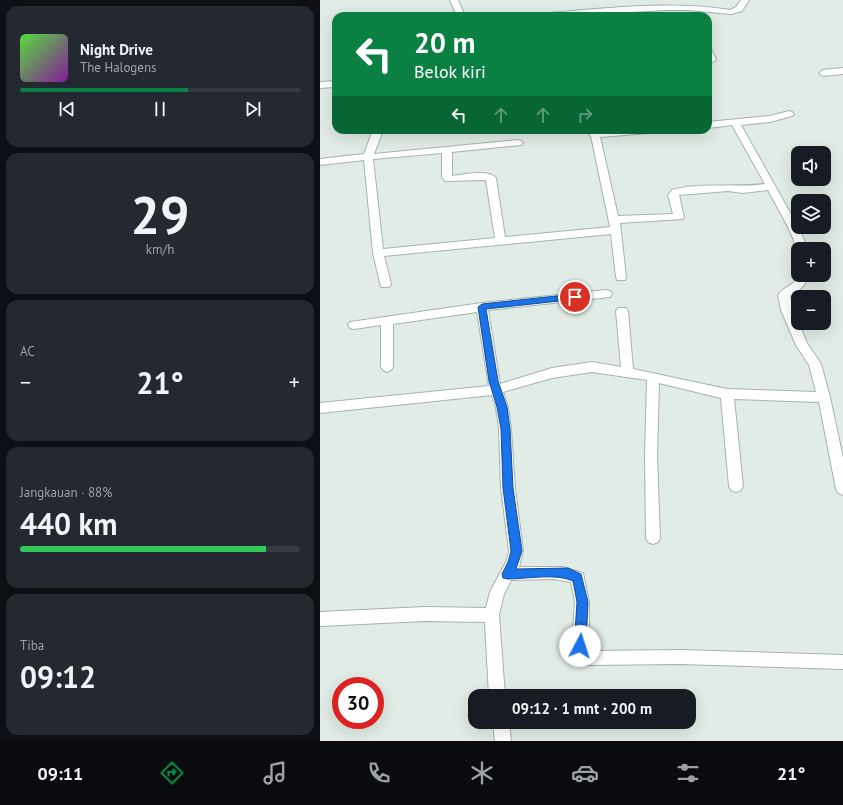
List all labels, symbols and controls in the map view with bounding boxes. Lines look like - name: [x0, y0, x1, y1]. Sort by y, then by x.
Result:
- text: 20 m: [414, 24, 475, 61]
- icon: left: [348, 28, 400, 80]
- text: Night Drive: [80, 40, 153, 59]
- text: The Halogens: [80, 59, 157, 76]
- text: Belok kiri: [414, 60, 486, 83]
- icon: previous: [56, 98, 78, 120]
- icon: pause: [149, 98, 171, 120]
- icon: next: [242, 98, 264, 120]
- icon: left: [448, 104, 470, 126]
- icon: ahead: [490, 104, 512, 126]
- icon: ahead: [532, 104, 554, 126]
- icon: right: [574, 104, 596, 126]
- map controls: [791, 146, 831, 330]
- button: sound: [791, 146, 831, 186]
- text: 29: [131, 181, 189, 248]
- button: layers: [791, 194, 831, 234]
- text: km/h: [146, 241, 174, 258]
- button: +: [791, 242, 831, 282]
- pin: [558, 280, 592, 314]
- icon: arrive: [564, 286, 586, 308]
- button: −: [791, 290, 831, 330]
- text: AC: [20, 343, 35, 360]
- text: 21°: [136, 363, 184, 402]
- text: −: [20, 368, 31, 396]
- text: +: [289, 368, 300, 396]
- text: Jangkauan · 88%: [20, 484, 112, 501]
- text: 440 km: [20, 504, 118, 543]
- position arrow: [559, 625, 601, 667]
- text: Tiba: [20, 637, 44, 654]
- text: 09:12: [20, 657, 96, 696]
- speed limit sign: 30: [332, 677, 384, 729]
- text: 09:12 · 1 mnt · 200 m: [512, 699, 652, 718]
- icon: directions: [158, 759, 186, 787]
- icon: music: [261, 759, 289, 787]
- icon: phone: [365, 759, 393, 787]
- icon: climate: [468, 759, 496, 787]
- icon: car: [571, 759, 599, 787]
- icon: filters: [674, 759, 702, 787]
- text: 09:11: [38, 762, 83, 785]
- text: 21°: [777, 762, 805, 785]

